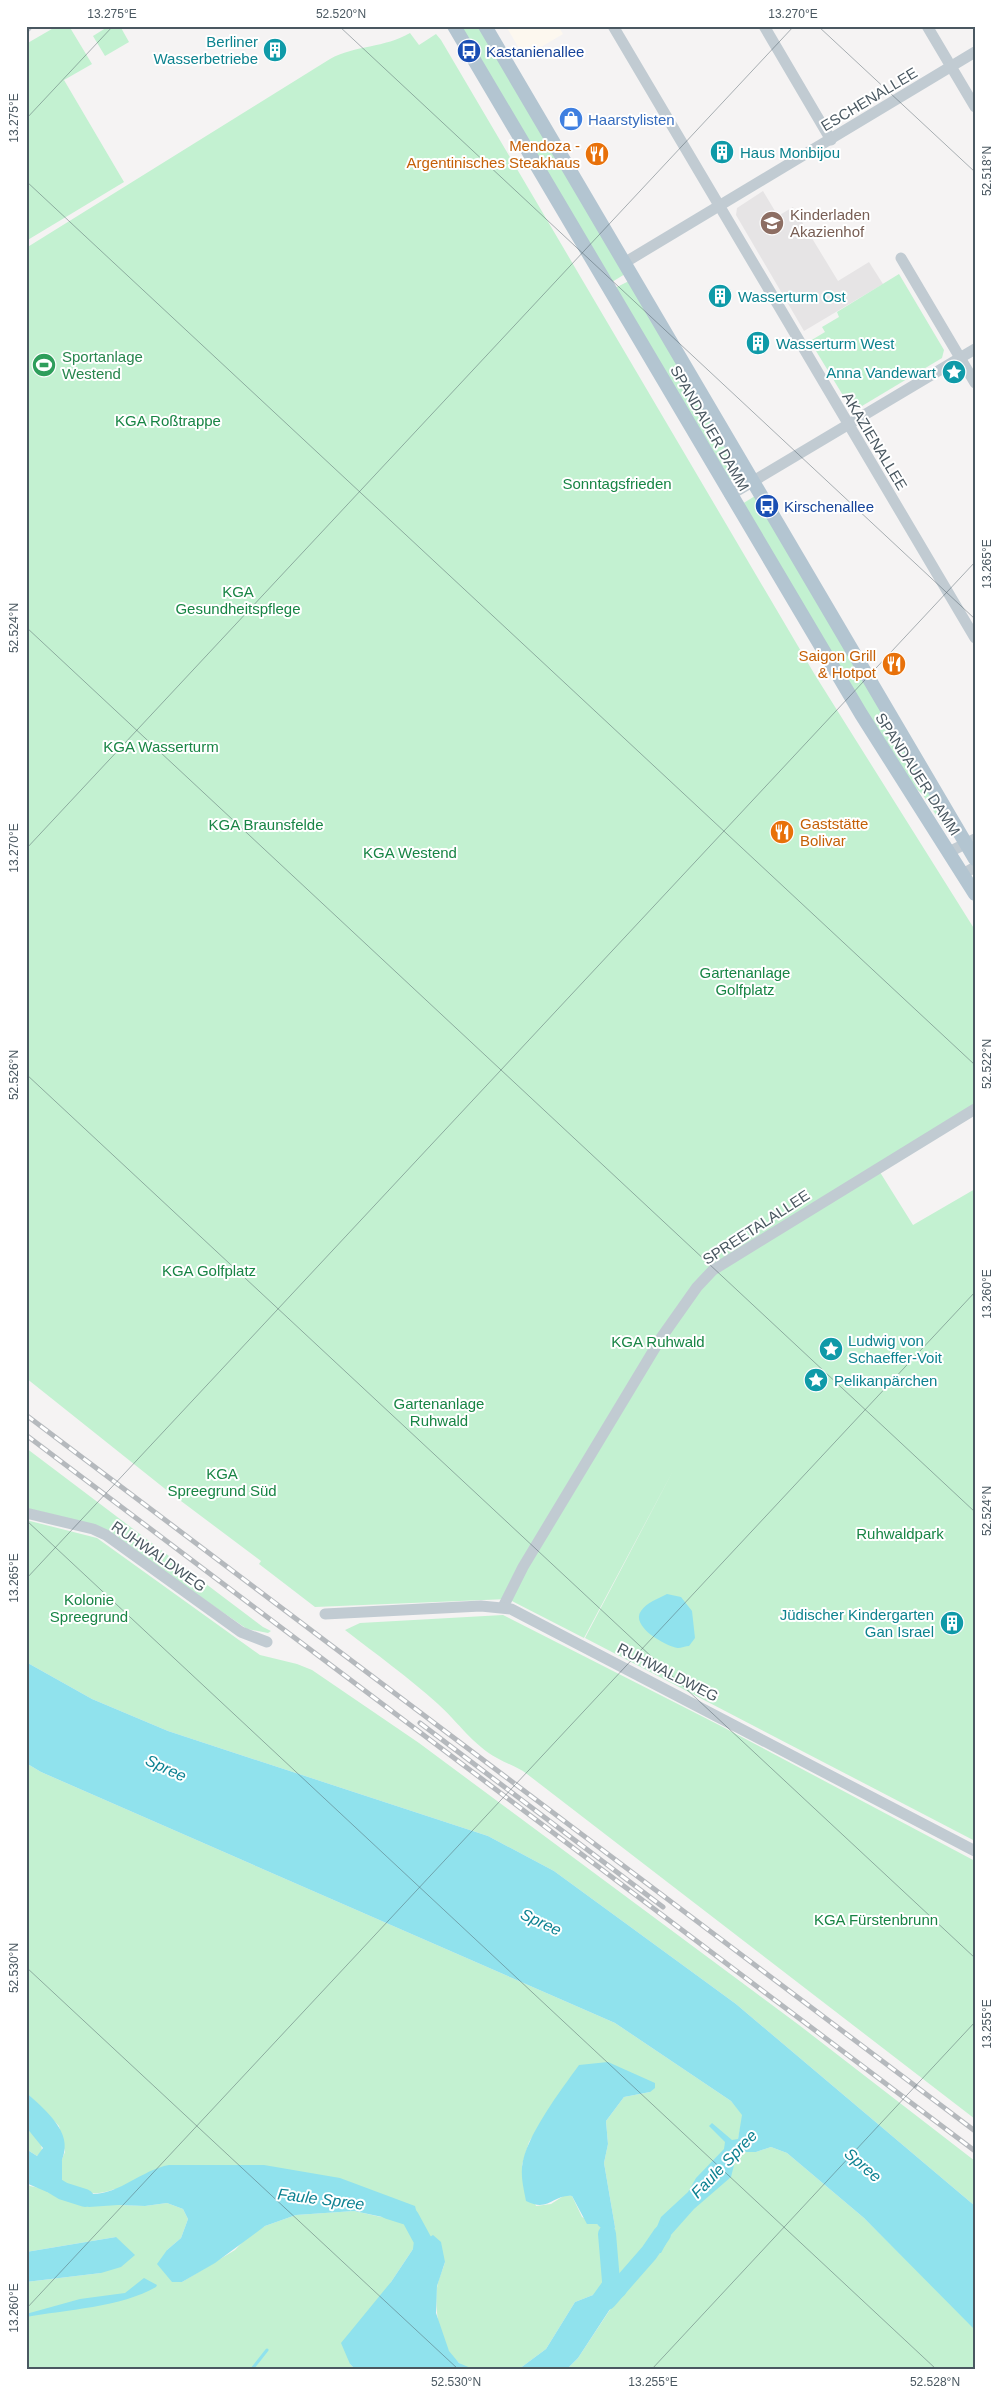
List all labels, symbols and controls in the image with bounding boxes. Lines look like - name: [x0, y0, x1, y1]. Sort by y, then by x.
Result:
- text: 13.275°E: [87, 7, 137, 21]
- text: 52.520°N: [316, 7, 366, 21]
- text: 13.270°E: [768, 7, 818, 21]
- place label: Berliner Wasserbetriebe: [154, 33, 258, 67]
- building icon: Berliner Wasserbetriebe: [262, 37, 288, 63]
- bus stop icon: Kastanienallee: [456, 38, 482, 64]
- place label: Kastanienallee: [486, 43, 584, 60]
- street label: ESCHENALLEE: [818, 64, 920, 134]
- text: 13.275°E: [7, 93, 21, 143]
- shop icon: Haarstylisten: [558, 106, 584, 132]
- place label: Haarstylisten: [588, 111, 675, 128]
- place label: Mendoza - Argentinisches Steakhaus: [407, 137, 580, 171]
- building icon: Haus Monbijou: [709, 139, 735, 165]
- restaurant icon: Mendoza - Argentinisches Steakhaus: [584, 141, 610, 167]
- place label: Haus Monbijou: [740, 144, 840, 161]
- text: 52.518°N: [980, 146, 994, 196]
- place label: Kinderladen Akazienhof: [790, 206, 870, 240]
- school or university icon: Kinderladen Akazienhof: [759, 210, 785, 236]
- building icon: Wasserturm Ost: [707, 283, 733, 309]
- place label: Wasserturm Ost: [738, 288, 847, 305]
- building icon: Wasserturm West: [745, 330, 771, 356]
- place label: Wasserturm West: [776, 335, 895, 352]
- place label: Sportanlage Westend: [62, 348, 143, 382]
- sports icon: Sportanlage Westend: [31, 352, 57, 378]
- place icon: Anna Vandewart: [941, 359, 967, 385]
- street label: SPANDAUER DAMM: [667, 362, 753, 494]
- place label: Anna Vandewart: [826, 364, 937, 381]
- street label: AKAZIENALLEE: [839, 389, 911, 493]
- park label: KGA Roßtrappe: [115, 412, 221, 429]
- park label: Sonntagsfrieden: [562, 475, 672, 492]
- bus stop icon: Kirschenallee: [754, 493, 780, 519]
- place label: Kirschenallee: [784, 498, 874, 515]
- text: 13.265°E: [980, 539, 994, 589]
- park label: KGA Gesundheitspflege: [175, 583, 301, 617]
- text: 52.524°N: [7, 603, 21, 653]
- place label: Saigon Grill & Hotpot: [798, 647, 877, 681]
- restaurant icon: Saigon Grill & Hotpot: [881, 651, 907, 677]
- street label: SPANDAUER DAMM: [872, 710, 964, 838]
- park label: KGA Wasserturm: [103, 738, 219, 755]
- place label: Gaststätte Bolivar: [800, 815, 868, 849]
- park label: KGA Braunsfelde: [208, 816, 324, 833]
- restaurant icon: Gaststätte Bolivar: [769, 819, 795, 845]
- text: 13.270°E: [7, 823, 21, 873]
- park label: KGA Westend: [363, 844, 457, 861]
- park label: Gartenanlage Golfplatz: [700, 964, 790, 998]
- text: 52.522°N: [980, 1039, 994, 1089]
- text: 52.526°N: [7, 1050, 21, 1100]
- street label: SPREETALALLEE: [699, 1186, 813, 1268]
- park label: KGA Golfplatz: [162, 1262, 256, 1279]
- text: 13.260°E: [980, 1269, 994, 1319]
- place label: Ludwig von Schaeffer-Voit: [848, 1332, 943, 1366]
- park label: KGA Ruhwald: [611, 1333, 705, 1350]
- place icon: Ludwig von Schaeffer-Voit: [818, 1336, 844, 1362]
- place icon: Pelikanpärchen: [803, 1367, 829, 1393]
- place label: Pelikanpärchen: [834, 1372, 937, 1389]
- park label: Gartenanlage Ruhwald: [394, 1395, 484, 1429]
- park label: KGA Spreegrund Süd: [167, 1465, 277, 1499]
- text: 52.524°N: [980, 1486, 994, 1536]
- street label: RUHWALDWEG: [109, 1517, 209, 1595]
- park label: Ruhwaldpark: [856, 1525, 944, 1542]
- text: 13.265°E: [7, 1553, 21, 1603]
- park label: Kolonie Spreegrund: [50, 1591, 128, 1625]
- place label: Jüdischer Kindergarten Gan Israel: [780, 1606, 934, 1640]
- building icon: Jüdischer Kindergarten Gan Israel: [939, 1610, 965, 1636]
- street label: RUHWALDWEG: [615, 1639, 721, 1705]
- water label: Spree: [143, 1751, 189, 1785]
- water label: Spree: [518, 1905, 564, 1939]
- park label: KGA Fürstenbrunn: [814, 1911, 938, 1928]
- text: 52.530°N: [7, 1943, 21, 1993]
- text: 13.255°E: [980, 1999, 994, 2049]
- water label: Faule Spree: [688, 2127, 760, 2201]
- water label: Spree: [841, 2145, 885, 2185]
- water label: Faule Spree: [277, 2185, 365, 2213]
- text: 13.260°E: [7, 2283, 21, 2333]
- text: 52.530°N: [431, 2375, 481, 2389]
- text: 13.255°E: [628, 2375, 678, 2389]
- text: 52.528°N: [910, 2375, 960, 2389]

